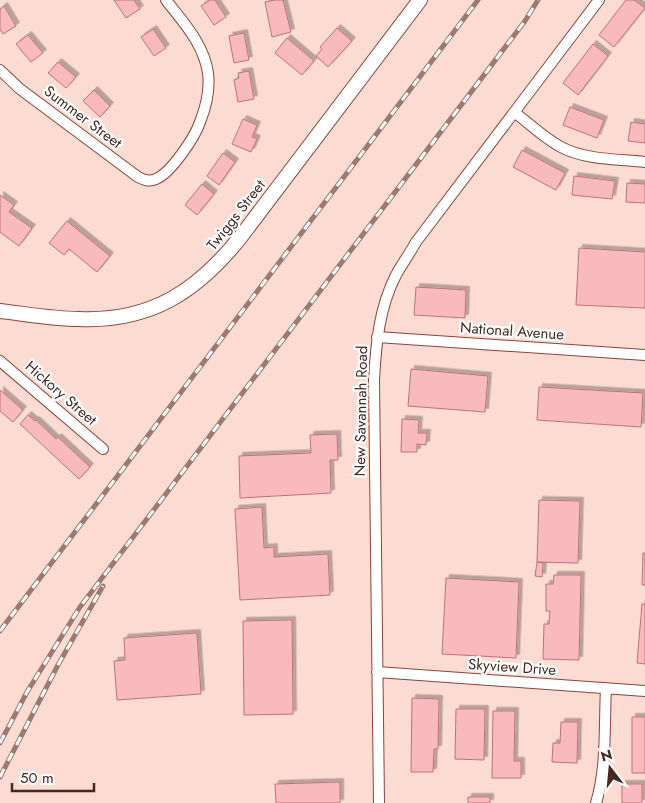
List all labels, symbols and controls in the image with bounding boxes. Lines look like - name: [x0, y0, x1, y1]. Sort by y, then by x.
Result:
- street label: Summer Street: [39, 80, 127, 154]
- street label: Twiggs Street: [201, 175, 271, 255]
- street label: National Avenue: [459, 316, 565, 346]
- street label: New Savannah Road: [349, 345, 373, 477]
- street label: Hickory Street: [20, 356, 102, 431]
- street label: Skyview Drive: [467, 653, 557, 681]
- north arrow: [585, 743, 635, 793]
- text: N: [598, 744, 615, 767]
- scale bar: [12, 760, 95, 792]
- text: 50 m: [20, 767, 54, 789]

